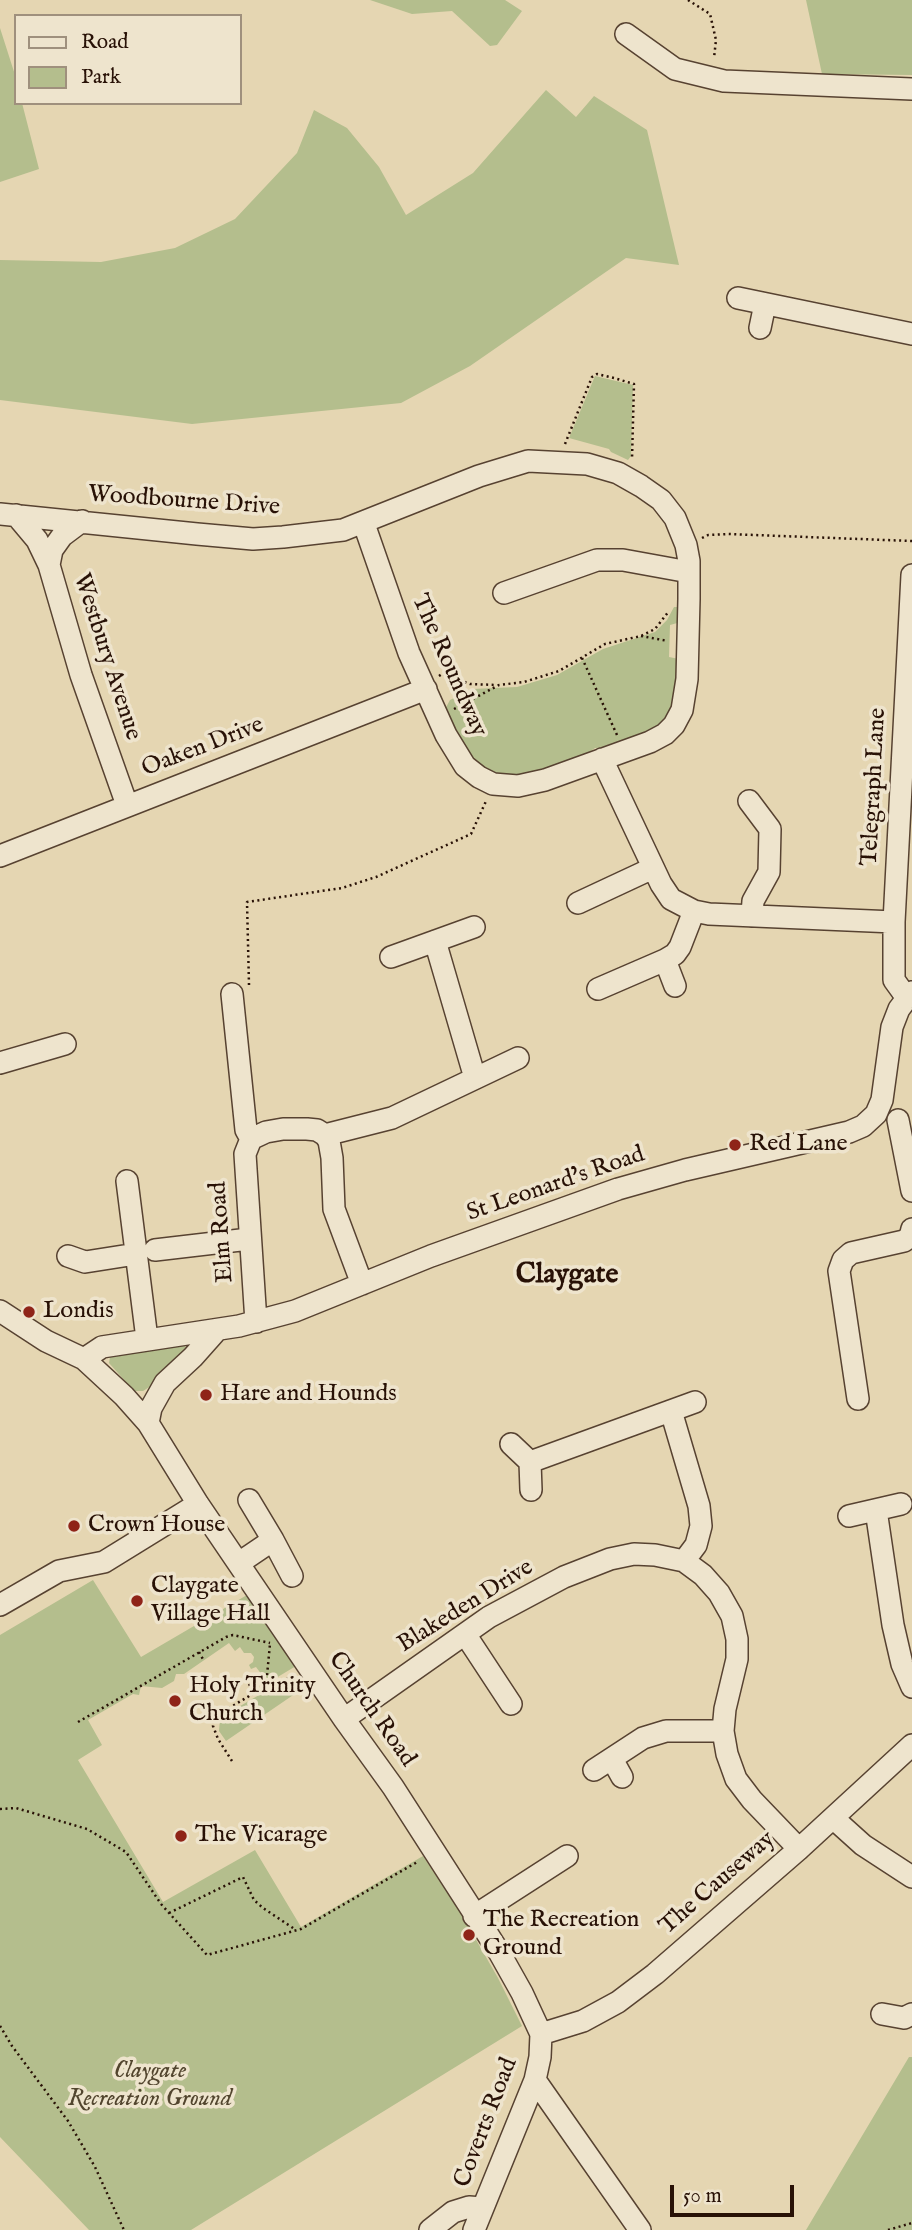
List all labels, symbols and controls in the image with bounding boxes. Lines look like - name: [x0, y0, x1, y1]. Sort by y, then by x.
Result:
- legend: [14, 14, 242, 105]
- text: Road: [81, 29, 128, 56]
- text: Park: [81, 64, 121, 91]
- street label: Woodbourne Drive: [87, 481, 281, 523]
- street label: Westbury Avenue: [65, 570, 147, 744]
- street label: The Roundway: [404, 590, 492, 742]
- street label: Telegraph Lane: [856, 707, 894, 867]
- street label: Oaken Drive: [138, 712, 268, 784]
- place label: Red Lane: [749, 1131, 847, 1159]
- marker: Red Lane: [727, 1137, 743, 1153]
- street label: St Leonard's Road: [463, 1141, 649, 1229]
- street label: Elm Road: [205, 1181, 241, 1283]
- district label: Claygate: [516, 1259, 618, 1293]
- place label: Londis: [43, 1298, 114, 1326]
- marker: Londis: [21, 1304, 37, 1320]
- place label: Hare and Hounds: [220, 1381, 397, 1409]
- marker: Hare and Hounds: [198, 1387, 214, 1403]
- place label: Crown House: [88, 1512, 225, 1540]
- marker: Crown House: [66, 1518, 82, 1534]
- street label: Blakeden Drive: [393, 1554, 539, 1660]
- place label: Claygate Village Hall: [151, 1573, 270, 1629]
- marker: Claygate Village Hall: [129, 1593, 145, 1609]
- street label: Church Road: [321, 1647, 421, 1773]
- place label: Holy Trinity Church: [189, 1673, 315, 1729]
- marker: Holy Trinity Church: [167, 1693, 183, 1709]
- place label: The Vicarage: [195, 1822, 327, 1850]
- street label: The Causeway: [654, 1826, 782, 1942]
- marker: The Vicarage: [173, 1828, 189, 1844]
- place label: The Recreation Ground: [483, 1907, 639, 1963]
- marker: The Recreation Ground: [461, 1927, 477, 1943]
- street label: Coverts Road: [449, 2054, 525, 2192]
- park label: Claygate Recreation Ground: [68, 2058, 232, 2114]
- scale bar: [674, 2170, 798, 2214]
- text: 50 m: [683, 2183, 722, 2210]

